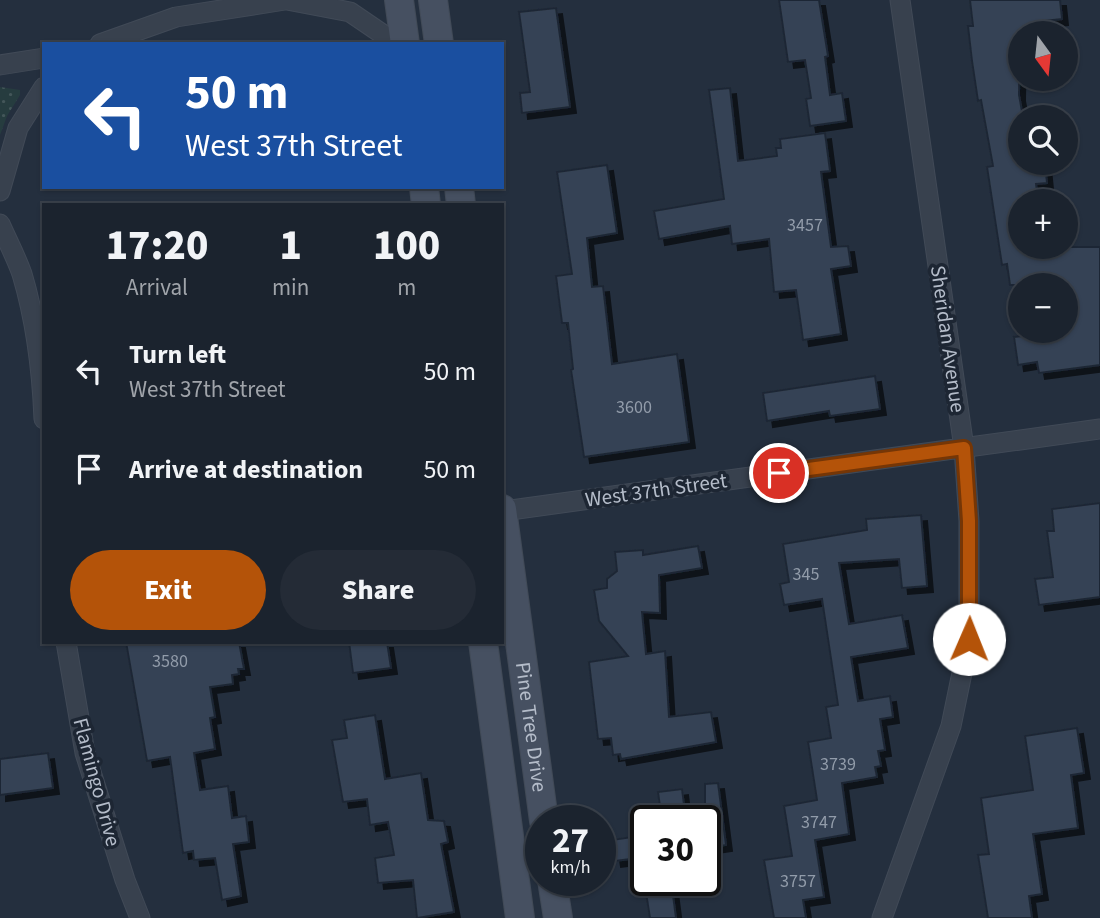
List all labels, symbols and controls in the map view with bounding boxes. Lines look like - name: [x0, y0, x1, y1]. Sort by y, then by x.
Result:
- north arrow: [1008, 21, 1078, 91]
- map controls: [1008, 21, 1078, 343]
- text: 50 m: [185, 58, 289, 128]
- icon: left: [70, 70, 161, 161]
- button: search: [1008, 105, 1078, 175]
- text: West 37th Street: [185, 123, 403, 169]
- button: +: [1008, 189, 1078, 259]
- house number: 3457: [787, 213, 823, 238]
- text: 17:20: [106, 216, 208, 276]
- text: 1: [279, 216, 302, 276]
- text: 100: [373, 216, 440, 276]
- street label: Sheridan Avenue: [923, 264, 973, 414]
- text: Arrival: [126, 271, 188, 304]
- text: min: [272, 271, 309, 304]
- text: m: [397, 271, 416, 304]
- button: −: [1008, 273, 1078, 343]
- text: Turn left: [129, 336, 226, 373]
- icon: left: [70, 352, 108, 390]
- text: 50 m: [423, 353, 476, 390]
- text: West 37th Street: [129, 373, 285, 406]
- house number: 3600: [616, 395, 652, 420]
- pin: [749, 443, 809, 503]
- icon: arrive: [70, 450, 108, 488]
- text: Arrive at destination: [129, 451, 363, 488]
- text: 50 m: [423, 451, 476, 488]
- icon: arrive: [760, 454, 798, 492]
- street label: West 37th Street: [583, 465, 729, 515]
- button: Exit: [70, 550, 266, 630]
- button: Share: [280, 550, 476, 630]
- house number: 345: [793, 562, 819, 587]
- position arrow: [932, 602, 1006, 676]
- house number: 3580: [152, 649, 188, 674]
- street label: Pine Tree Drive: [508, 660, 555, 794]
- street label: Flamingo Drive: [65, 714, 129, 850]
- house number: 3739: [820, 752, 856, 777]
- speed limit sign: 30: [630, 805, 721, 896]
- house number: 3747: [801, 810, 837, 835]
- text: 27: [552, 816, 589, 866]
- text: km/h: [551, 855, 590, 880]
- house number: 3757: [780, 869, 816, 894]

